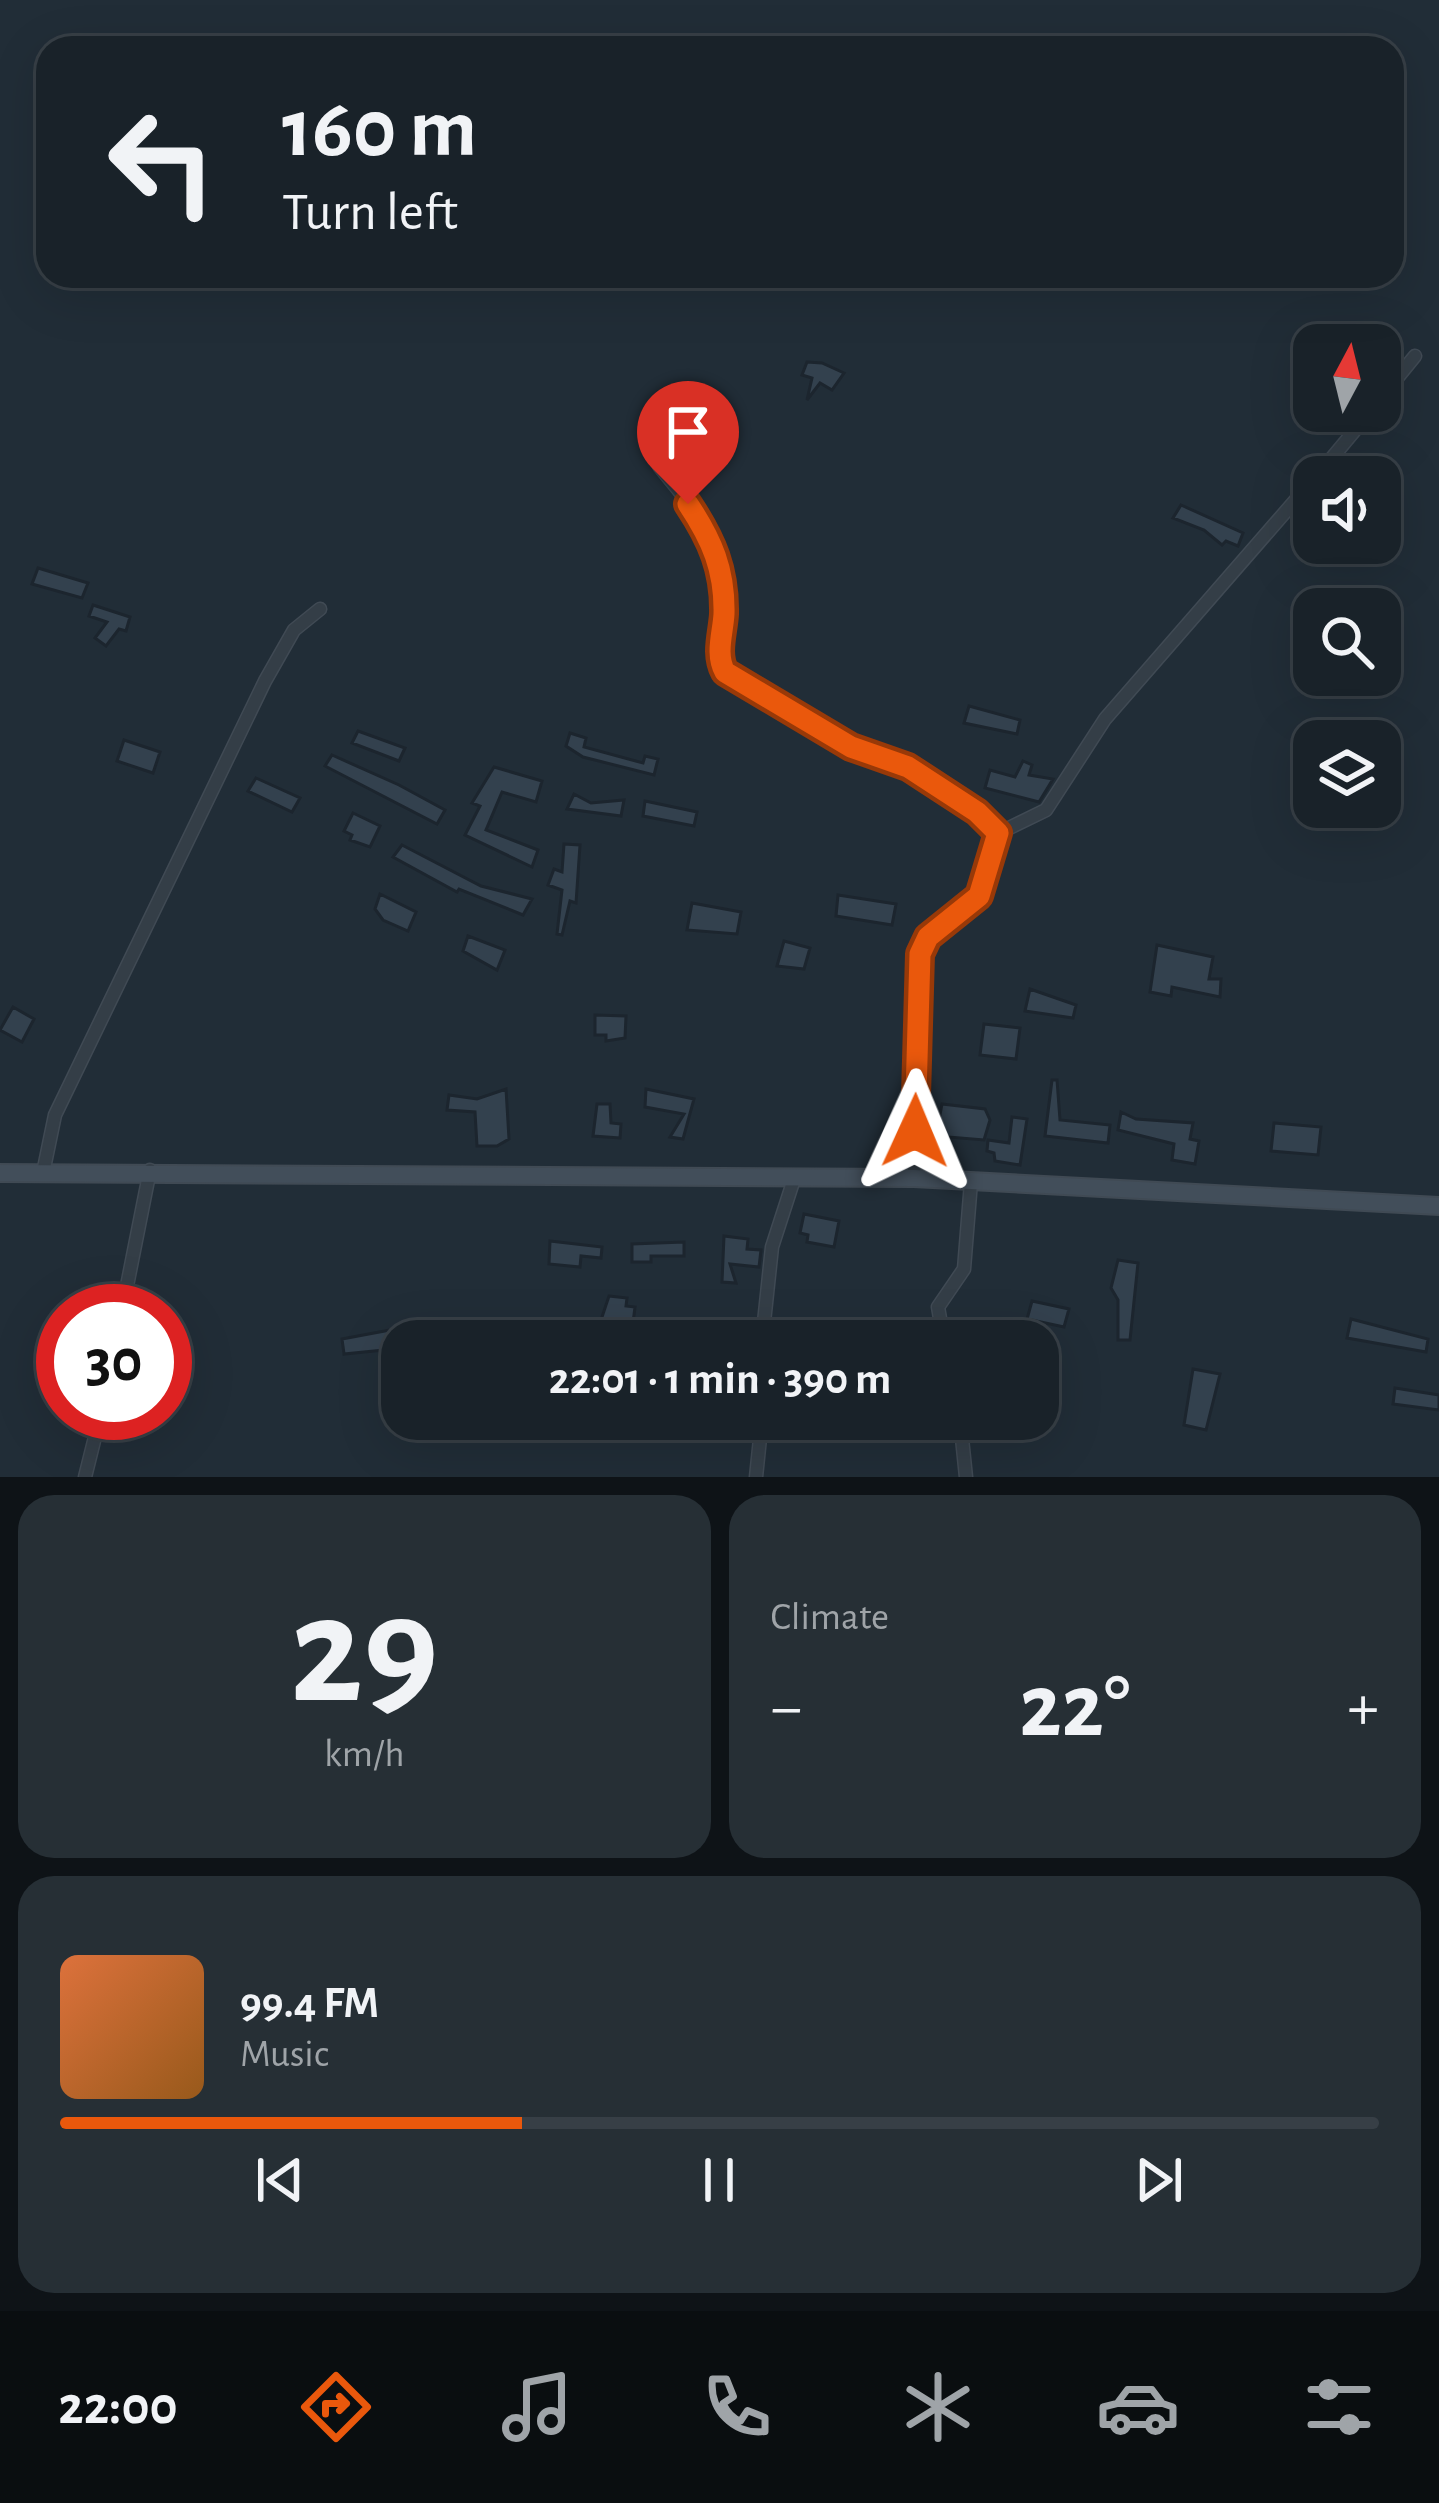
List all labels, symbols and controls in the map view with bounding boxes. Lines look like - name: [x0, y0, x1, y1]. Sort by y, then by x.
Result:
- icon: left: [84, 84, 240, 240]
- text: 160 m: [282, 88, 477, 172]
- text: Turn left: [282, 186, 458, 240]
- north arrow: [1293, 324, 1401, 432]
- map controls: [1293, 324, 1401, 828]
- pin: [637, 381, 739, 504]
- icon: arrive: [655, 399, 721, 465]
- button: sound: [1293, 456, 1401, 564]
- button: search: [1293, 588, 1401, 696]
- button: layers: [1293, 720, 1401, 828]
- position arrow: [852, 1068, 978, 1194]
- speed limit sign: 30: [36, 1284, 192, 1440]
- text: 22:01 · 1 min · 390 m: [549, 1357, 891, 1402]
- text: 29: [290, 1575, 439, 1731]
- text: Climate: [771, 1598, 889, 1637]
- text: 22°: [1019, 1663, 1130, 1753]
- text: −: [771, 1675, 802, 1741]
- text: +: [1347, 1675, 1379, 1741]
- text: km/h: [324, 1735, 404, 1774]
- text: 99.4 FM: [240, 1981, 379, 2026]
- text: Music: [240, 2035, 329, 2074]
- icon: previous: [247, 2147, 313, 2213]
- icon: pause: [686, 2147, 752, 2213]
- icon: next: [1126, 2147, 1192, 2213]
- icon: directions: [294, 2365, 378, 2449]
- icon: music: [495, 2365, 579, 2449]
- icon: phone: [695, 2365, 779, 2449]
- icon: climate: [896, 2365, 980, 2449]
- icon: car: [1096, 2365, 1180, 2449]
- icon: filters: [1297, 2365, 1381, 2449]
- text: 22:00: [58, 2380, 178, 2434]

